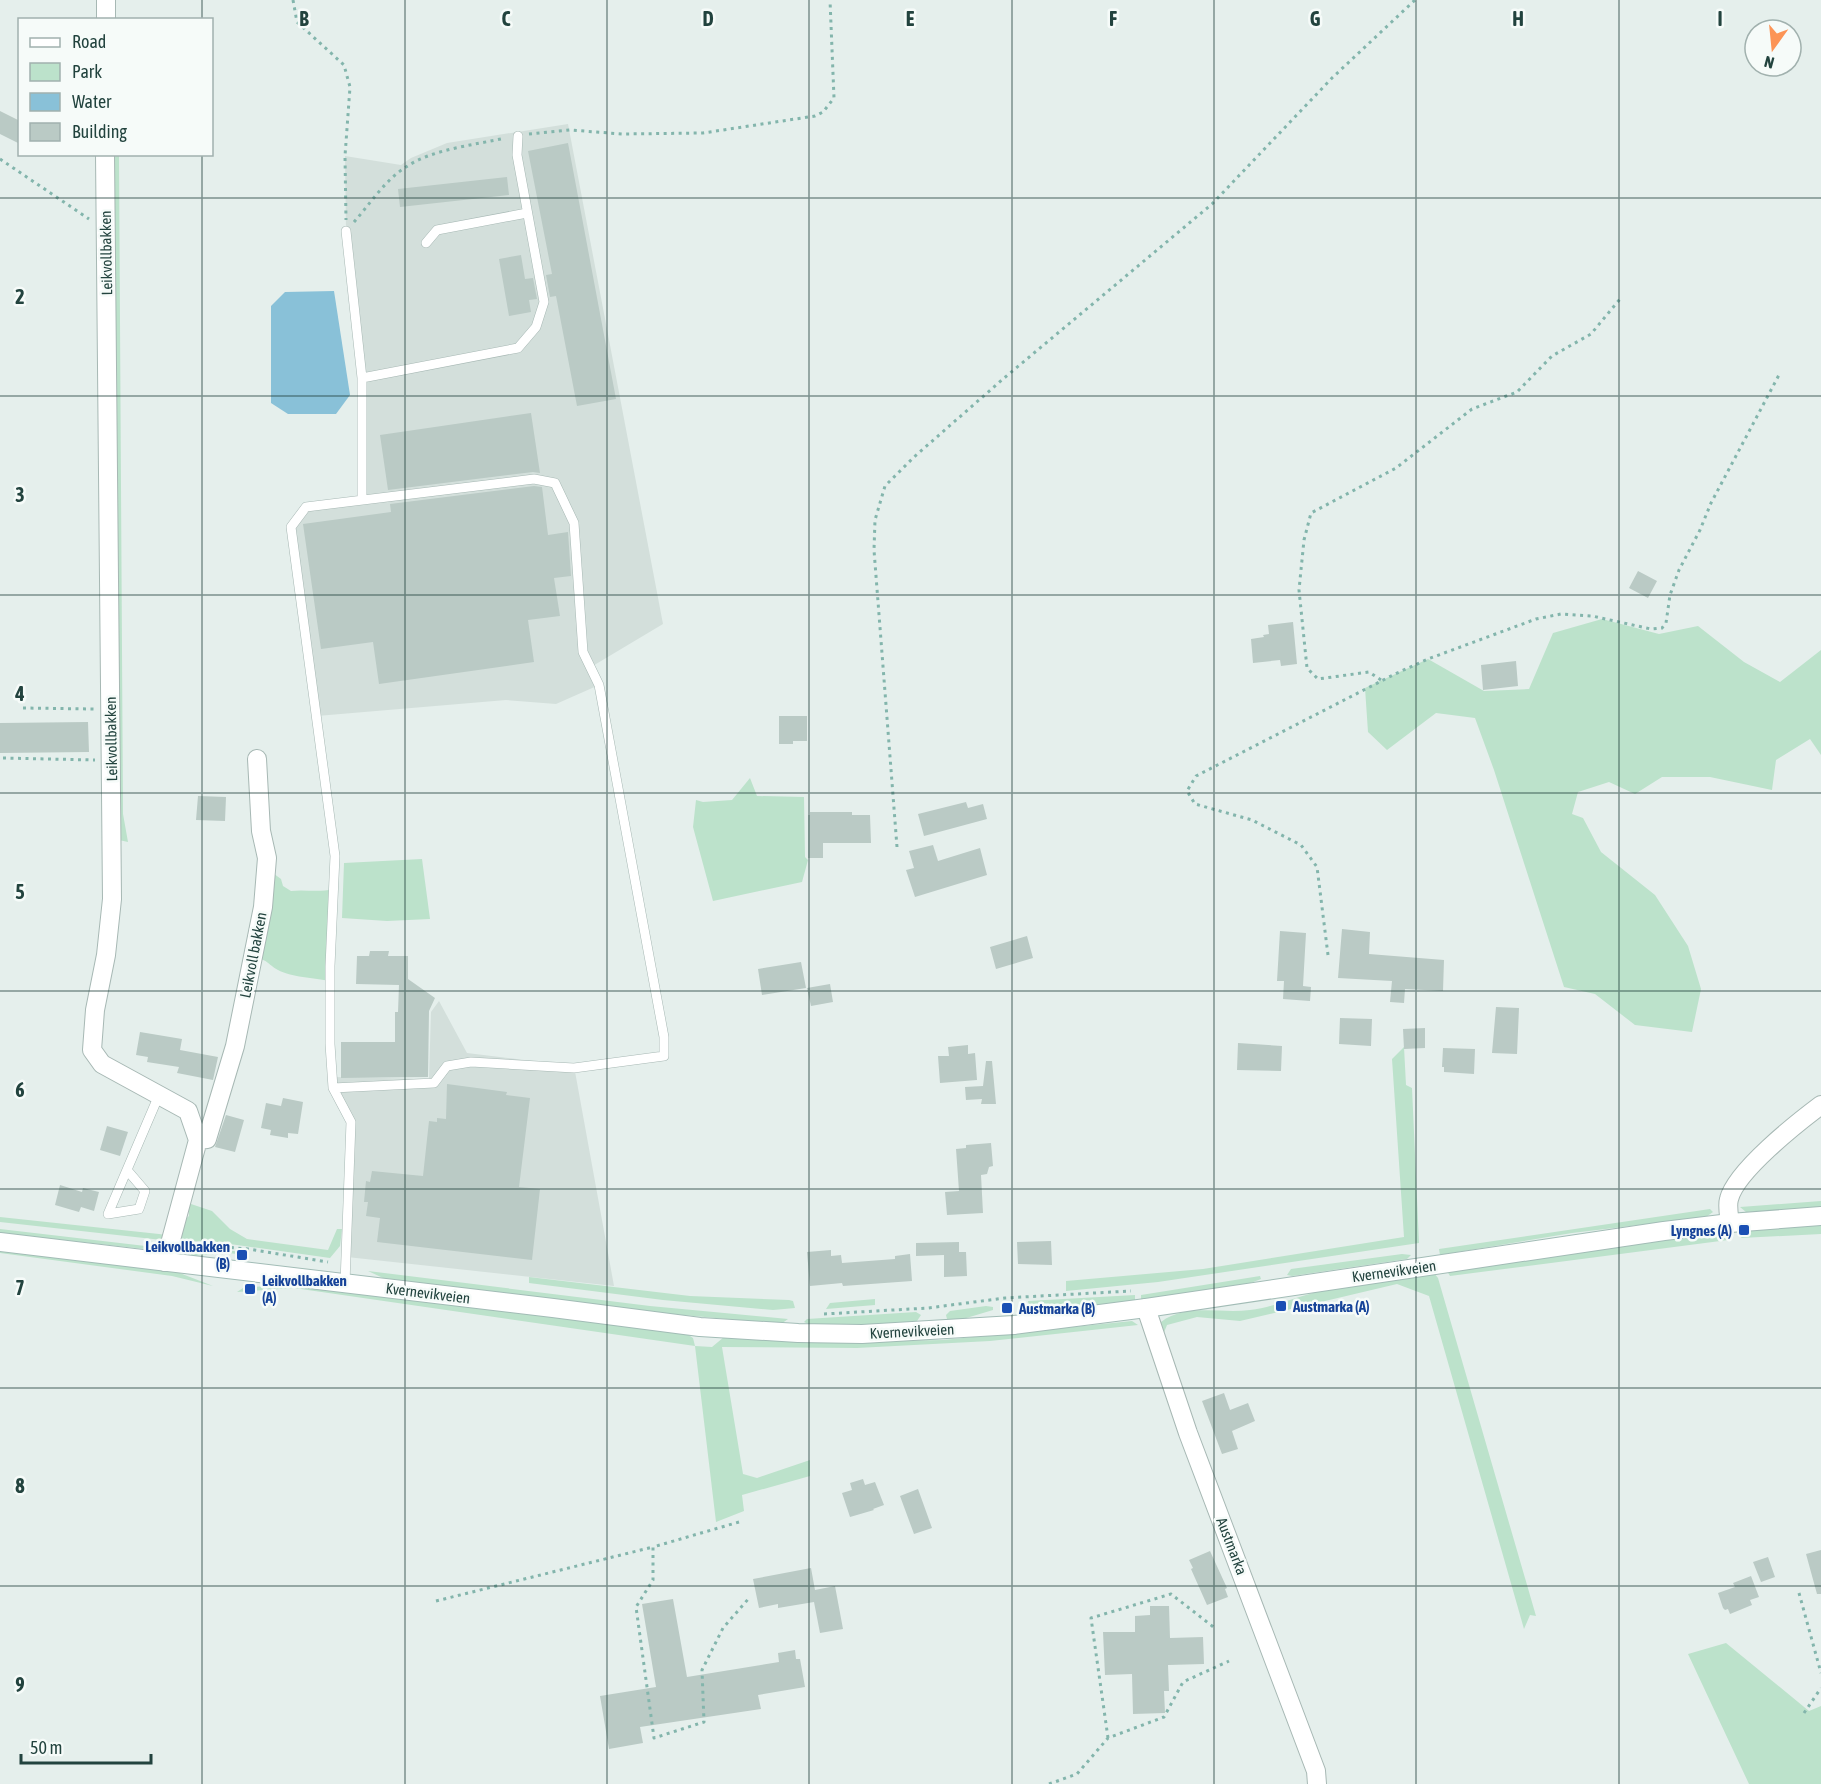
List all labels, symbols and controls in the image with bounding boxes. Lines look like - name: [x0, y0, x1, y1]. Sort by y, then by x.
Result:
- text: B: [299, 7, 309, 30]
- text: C: [502, 7, 511, 30]
- text: D: [702, 7, 714, 30]
- text: E: [906, 7, 915, 30]
- text: F: [1109, 7, 1117, 30]
- text: G: [1310, 7, 1321, 30]
- text: H: [1512, 7, 1524, 30]
- text: I: [1717, 7, 1723, 30]
- legend: [18, 18, 213, 156]
- north arrow: [1743, 18, 1803, 78]
- text: Road: [72, 31, 106, 52]
- text: N: [1762, 53, 1776, 72]
- text: Park: [72, 61, 102, 82]
- text: Water: [72, 91, 112, 112]
- text: Building: [72, 121, 127, 142]
- street label: Leikvollbakken: [97, 210, 115, 296]
- text: 2: [15, 285, 25, 308]
- text: 3: [15, 483, 25, 506]
- text: 4: [14, 682, 25, 705]
- street label: Leikvollbakken: [102, 696, 120, 782]
- text: 5: [15, 880, 25, 903]
- street label: Leikvoll bakken: [236, 911, 270, 999]
- text: 6: [15, 1078, 25, 1101]
- place label: Lyngnes (A): [1671, 1222, 1732, 1239]
- marker: Lyngnes (A): [1737, 1223, 1751, 1237]
- place label: Leikvollbakken (B): [145, 1238, 230, 1272]
- marker: Leikvollbakken (B): [235, 1248, 249, 1262]
- street label: Kvernevikveien: [1351, 1257, 1437, 1285]
- place label: Leikvollbakken (A): [262, 1272, 347, 1306]
- text: 7: [15, 1276, 25, 1299]
- street label: Kvernevikveien: [385, 1279, 471, 1307]
- marker: Leikvollbakken (A): [243, 1282, 257, 1296]
- place label: Austmarka (A): [1292, 1298, 1370, 1315]
- marker: Austmarka (A): [1274, 1299, 1288, 1313]
- place label: Austmarka (B): [1018, 1300, 1095, 1317]
- marker: Austmarka (B): [1000, 1301, 1014, 1315]
- street label: Kvernevikveien: [869, 1320, 955, 1342]
- text: 8: [15, 1474, 25, 1497]
- street label: Austmarka: [1213, 1515, 1251, 1577]
- text: 9: [15, 1673, 25, 1696]
- scale bar: [21, 1727, 152, 1765]
- text: 50 m: [30, 1737, 62, 1758]

